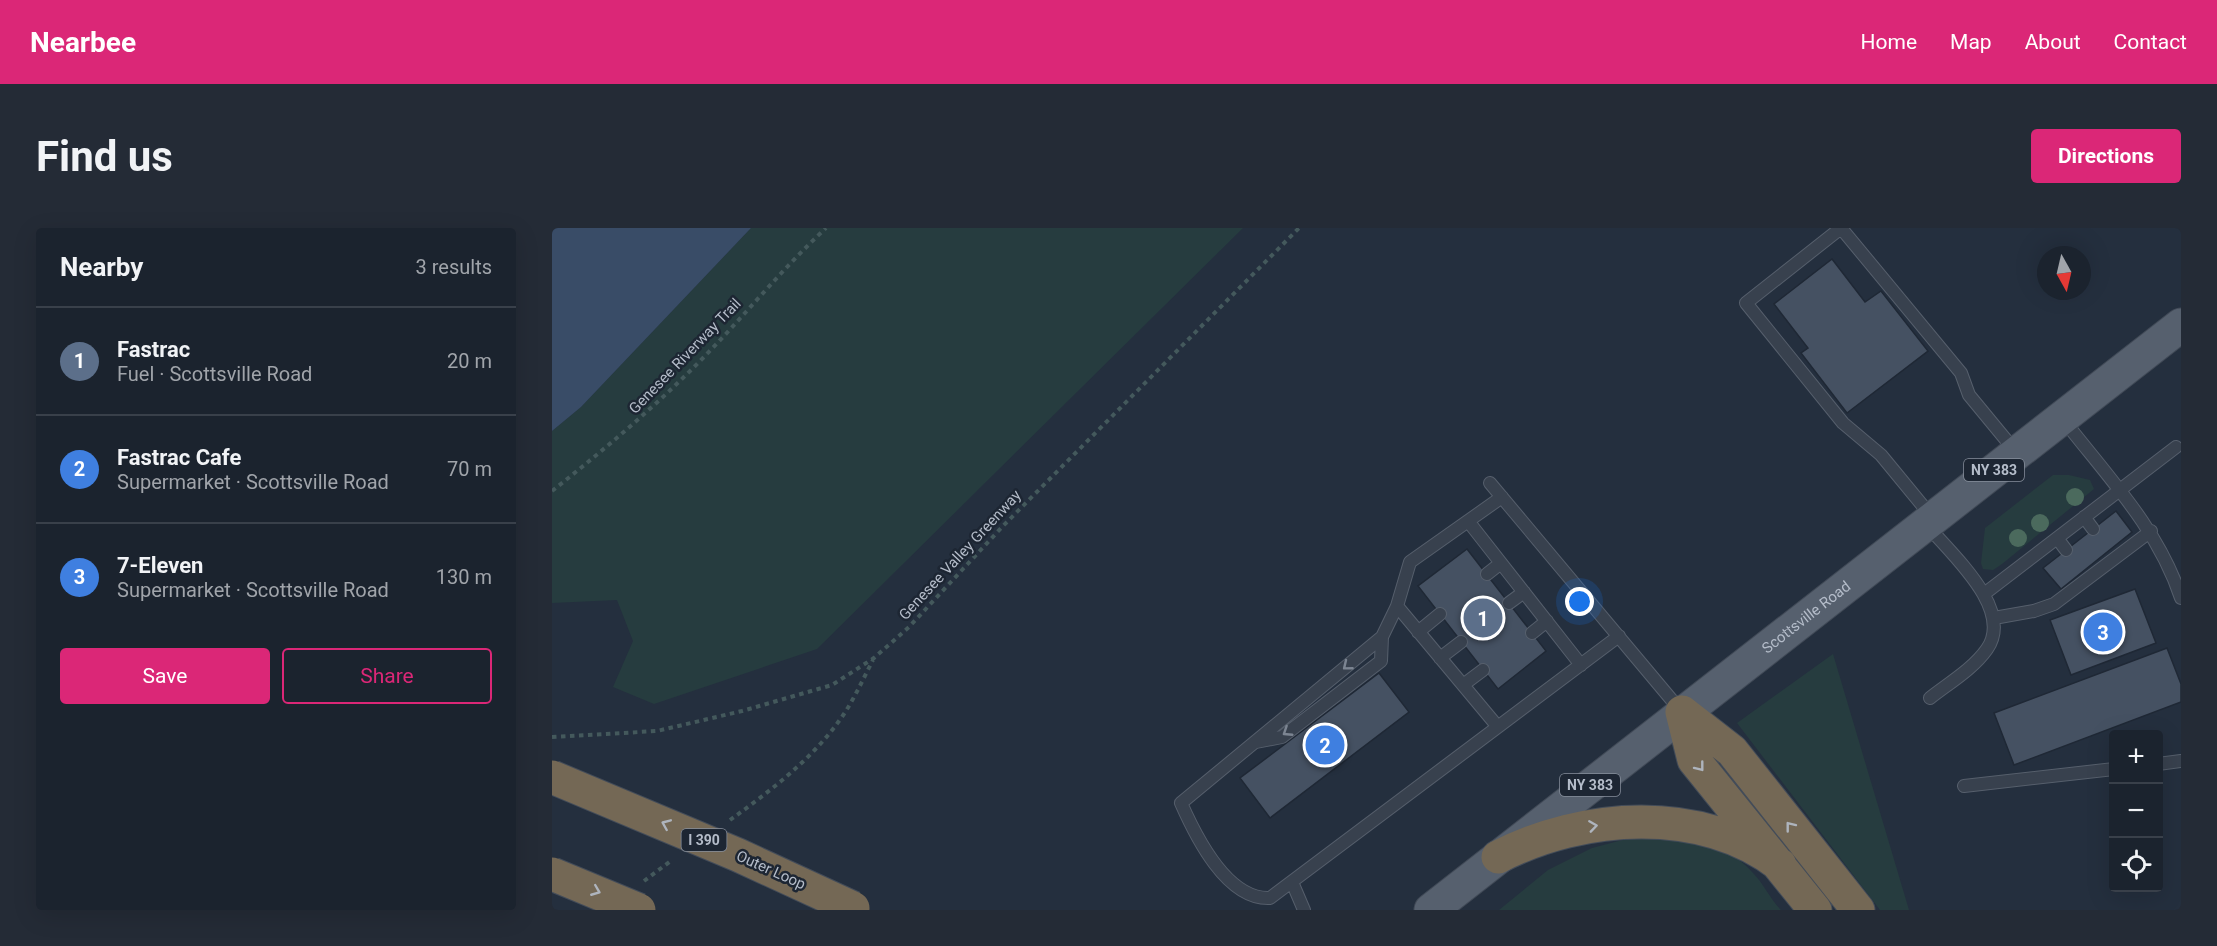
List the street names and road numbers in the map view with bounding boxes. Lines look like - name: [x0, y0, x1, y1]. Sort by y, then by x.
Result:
- street label: Genesee Riverway Trail: [625, 295, 745, 417]
- road number: NY 383: [1964, 459, 2024, 481]
- street label: Genesee Valley Greenway: [895, 486, 1025, 624]
- street label: Scottsville Road: [1758, 577, 1854, 657]
- road number: NY 383: [1560, 774, 1620, 796]
- road number: I 390: [682, 829, 726, 851]
- street label: Outer Loop: [734, 847, 808, 893]

